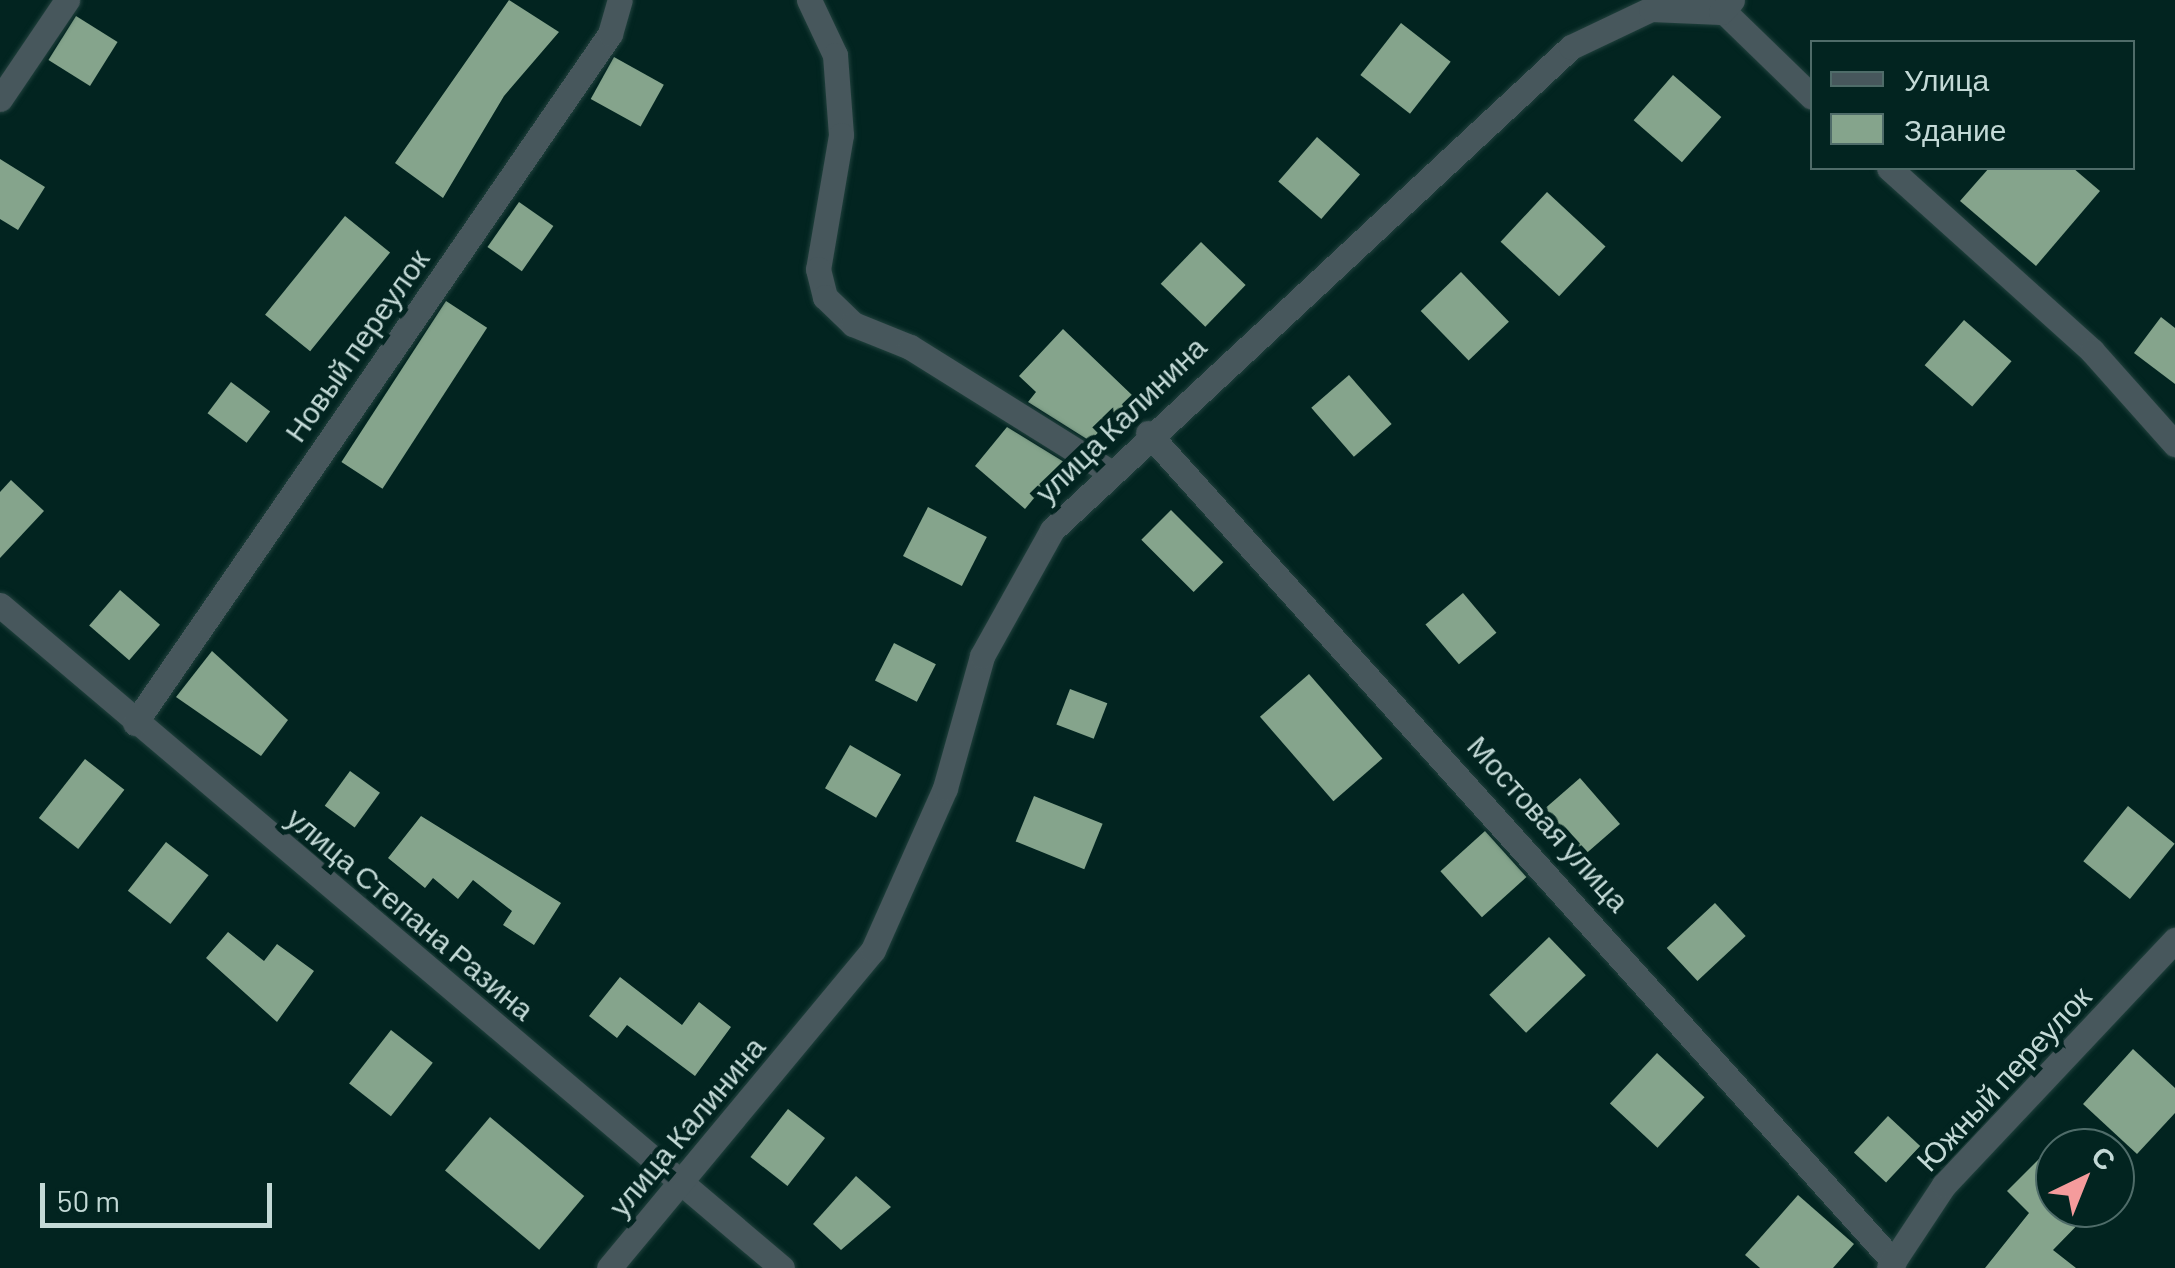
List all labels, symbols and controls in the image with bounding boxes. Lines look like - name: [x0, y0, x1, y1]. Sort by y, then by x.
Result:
- legend: [1810, 40, 2135, 170]
- text: Улица: [1904, 61, 1989, 97]
- text: Здание: [1904, 111, 2006, 147]
- street label: Новый переулок: [276, 242, 436, 448]
- street label: улица Калинина: [1027, 328, 1213, 510]
- street label: Мостовая улица: [1461, 728, 1637, 918]
- street label: улица Степана Разина: [280, 799, 542, 1027]
- street label: Южный переулок: [1908, 978, 2098, 1178]
- street label: улица Калинина: [600, 1029, 772, 1223]
- north arrow: [2035, 1128, 2135, 1228]
- text: С: [2085, 1138, 2123, 1177]
- scale bar: [45, 1163, 278, 1225]
- text: 50 m: [57, 1182, 120, 1218]

